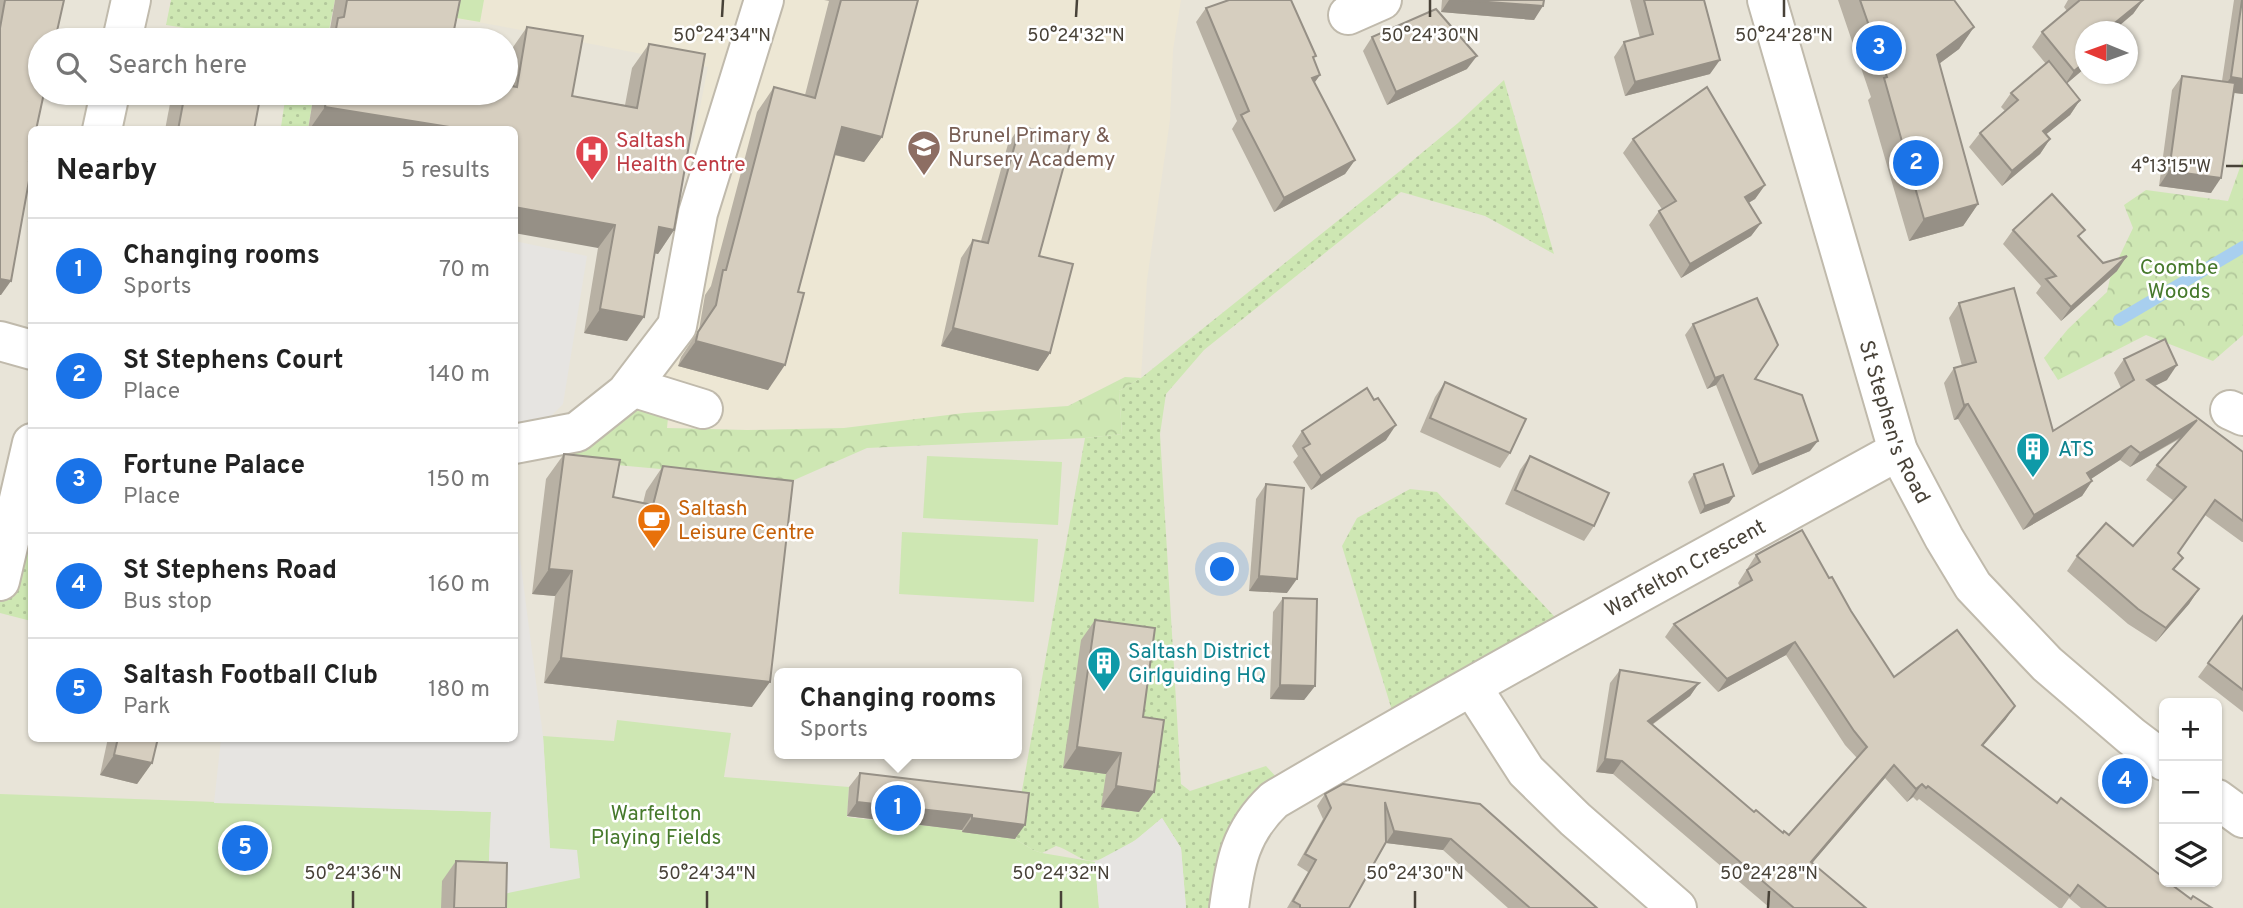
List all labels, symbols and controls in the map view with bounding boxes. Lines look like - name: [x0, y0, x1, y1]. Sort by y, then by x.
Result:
- north arrow: [2075, 21, 2138, 84]
- pin: 3: [1856, 22, 1902, 74]
- text: 50°24'34"N: [673, 25, 771, 48]
- text: 50°24'32"N: [1027, 25, 1125, 48]
- text: 50°24'30"N: [1381, 25, 1479, 48]
- text: 50°24'28"N: [1735, 25, 1833, 48]
- search box: [28, 28, 518, 105]
- icon: search: [52, 48, 90, 86]
- text: Search here: [108, 50, 247, 83]
- place label: Brunel Primary & Nursery Academy: [948, 123, 1115, 174]
- place label: Saltash Health Centre: [616, 128, 746, 179]
- school or university icon: Brunel Primary & Nursery Academy: [905, 128, 943, 177]
- hospital icon: Saltash Health Centre: [573, 133, 611, 182]
- pin: 2: [1893, 137, 1939, 189]
- text: Nearby: [56, 153, 157, 190]
- text: 4°13'15"W: [2131, 156, 2211, 179]
- text: 5 results: [401, 157, 490, 186]
- text: Changing rooms: [123, 240, 320, 273]
- park label: Coombe Woods: [2140, 255, 2218, 306]
- text: 1: [74, 256, 84, 285]
- text: 70 m: [439, 256, 490, 285]
- text: Sports: [123, 273, 191, 302]
- street label: St Stephen's Road: [1852, 337, 1935, 509]
- text: St Stephens Court: [123, 345, 343, 378]
- text: 2: [72, 361, 86, 390]
- text: 140 m: [428, 361, 490, 390]
- text: Place: [123, 378, 180, 407]
- building icon: ATS: [2014, 430, 2052, 479]
- place label: ATS: [2058, 437, 2094, 464]
- text: Fortune Palace: [123, 450, 305, 483]
- text: 3: [72, 466, 86, 495]
- text: 150 m: [428, 466, 490, 495]
- text: Place: [123, 483, 180, 512]
- place label: Saltash Leisure Centre: [678, 496, 815, 547]
- cafe icon: Saltash Leisure Centre: [635, 501, 673, 550]
- street label: Warfelton Crescent: [1600, 514, 1771, 624]
- your location: [1205, 552, 1239, 586]
- text: St Stephens Road: [123, 555, 337, 588]
- text: 4: [72, 571, 86, 600]
- text: 160 m: [428, 571, 490, 600]
- text: Bus stop: [123, 588, 212, 617]
- place label: Saltash District Girlguiding HQ: [1128, 639, 1271, 690]
- building icon: Saltash District Girlguiding HQ: [1085, 644, 1123, 693]
- text: Saltash Football Club: [123, 660, 378, 693]
- popup: [774, 668, 1022, 759]
- text: 5: [72, 676, 86, 705]
- text: 180 m: [428, 676, 490, 705]
- text: Changing rooms: [800, 683, 996, 716]
- text: Park: [123, 693, 170, 722]
- map controls: [2159, 698, 2222, 887]
- button: +: [2159, 698, 2222, 761]
- text: Sports: [800, 716, 868, 745]
- pin: 4: [2102, 755, 2148, 807]
- button: −: [2159, 761, 2222, 824]
- pin: 1: [875, 782, 921, 834]
- park label: Warfelton Playing Fields: [591, 801, 721, 852]
- pin: 5: [222, 822, 268, 874]
- button: layers: [2159, 824, 2222, 887]
- text: 50°24'36"N: [304, 863, 402, 886]
- text: 50°24'34"N: [658, 863, 756, 886]
- text: 50°24'32"N: [1012, 863, 1110, 886]
- text: 50°24'30"N: [1366, 863, 1464, 886]
- text: 50°24'28"N: [1720, 863, 1818, 886]

